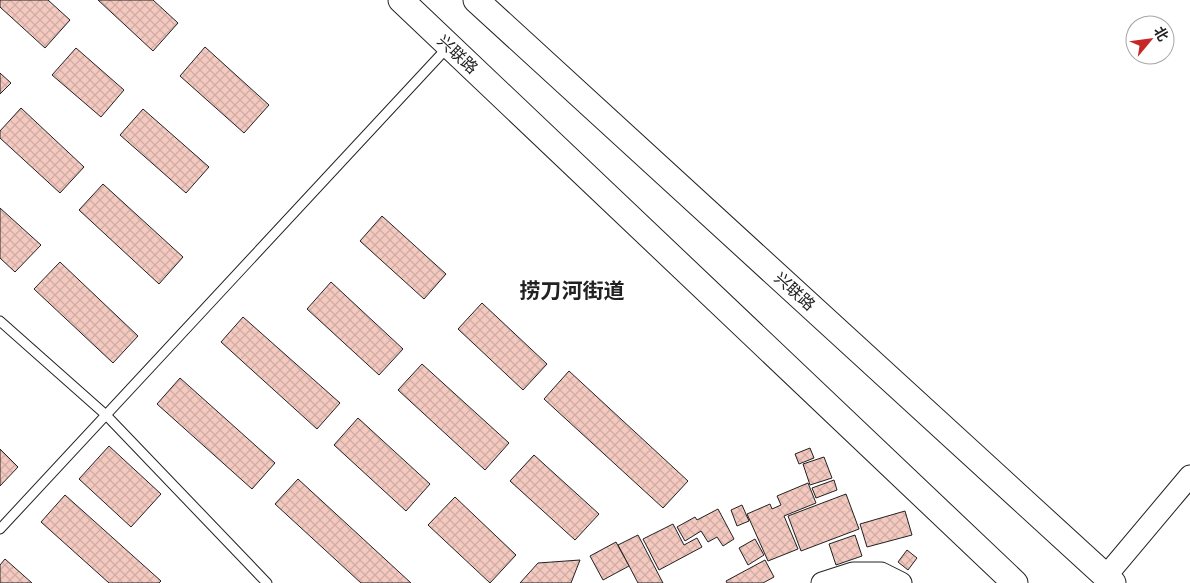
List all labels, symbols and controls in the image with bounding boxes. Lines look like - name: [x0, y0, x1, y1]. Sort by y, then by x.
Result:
- north arrow: [1125, 15, 1175, 65]
- text: 北: [1148, 23, 1174, 45]
- street label: 兴联路: [432, 30, 483, 80]
- street label: 兴联路: [768, 267, 820, 317]
- district label: 捞刀河街道: [520, 276, 625, 308]

